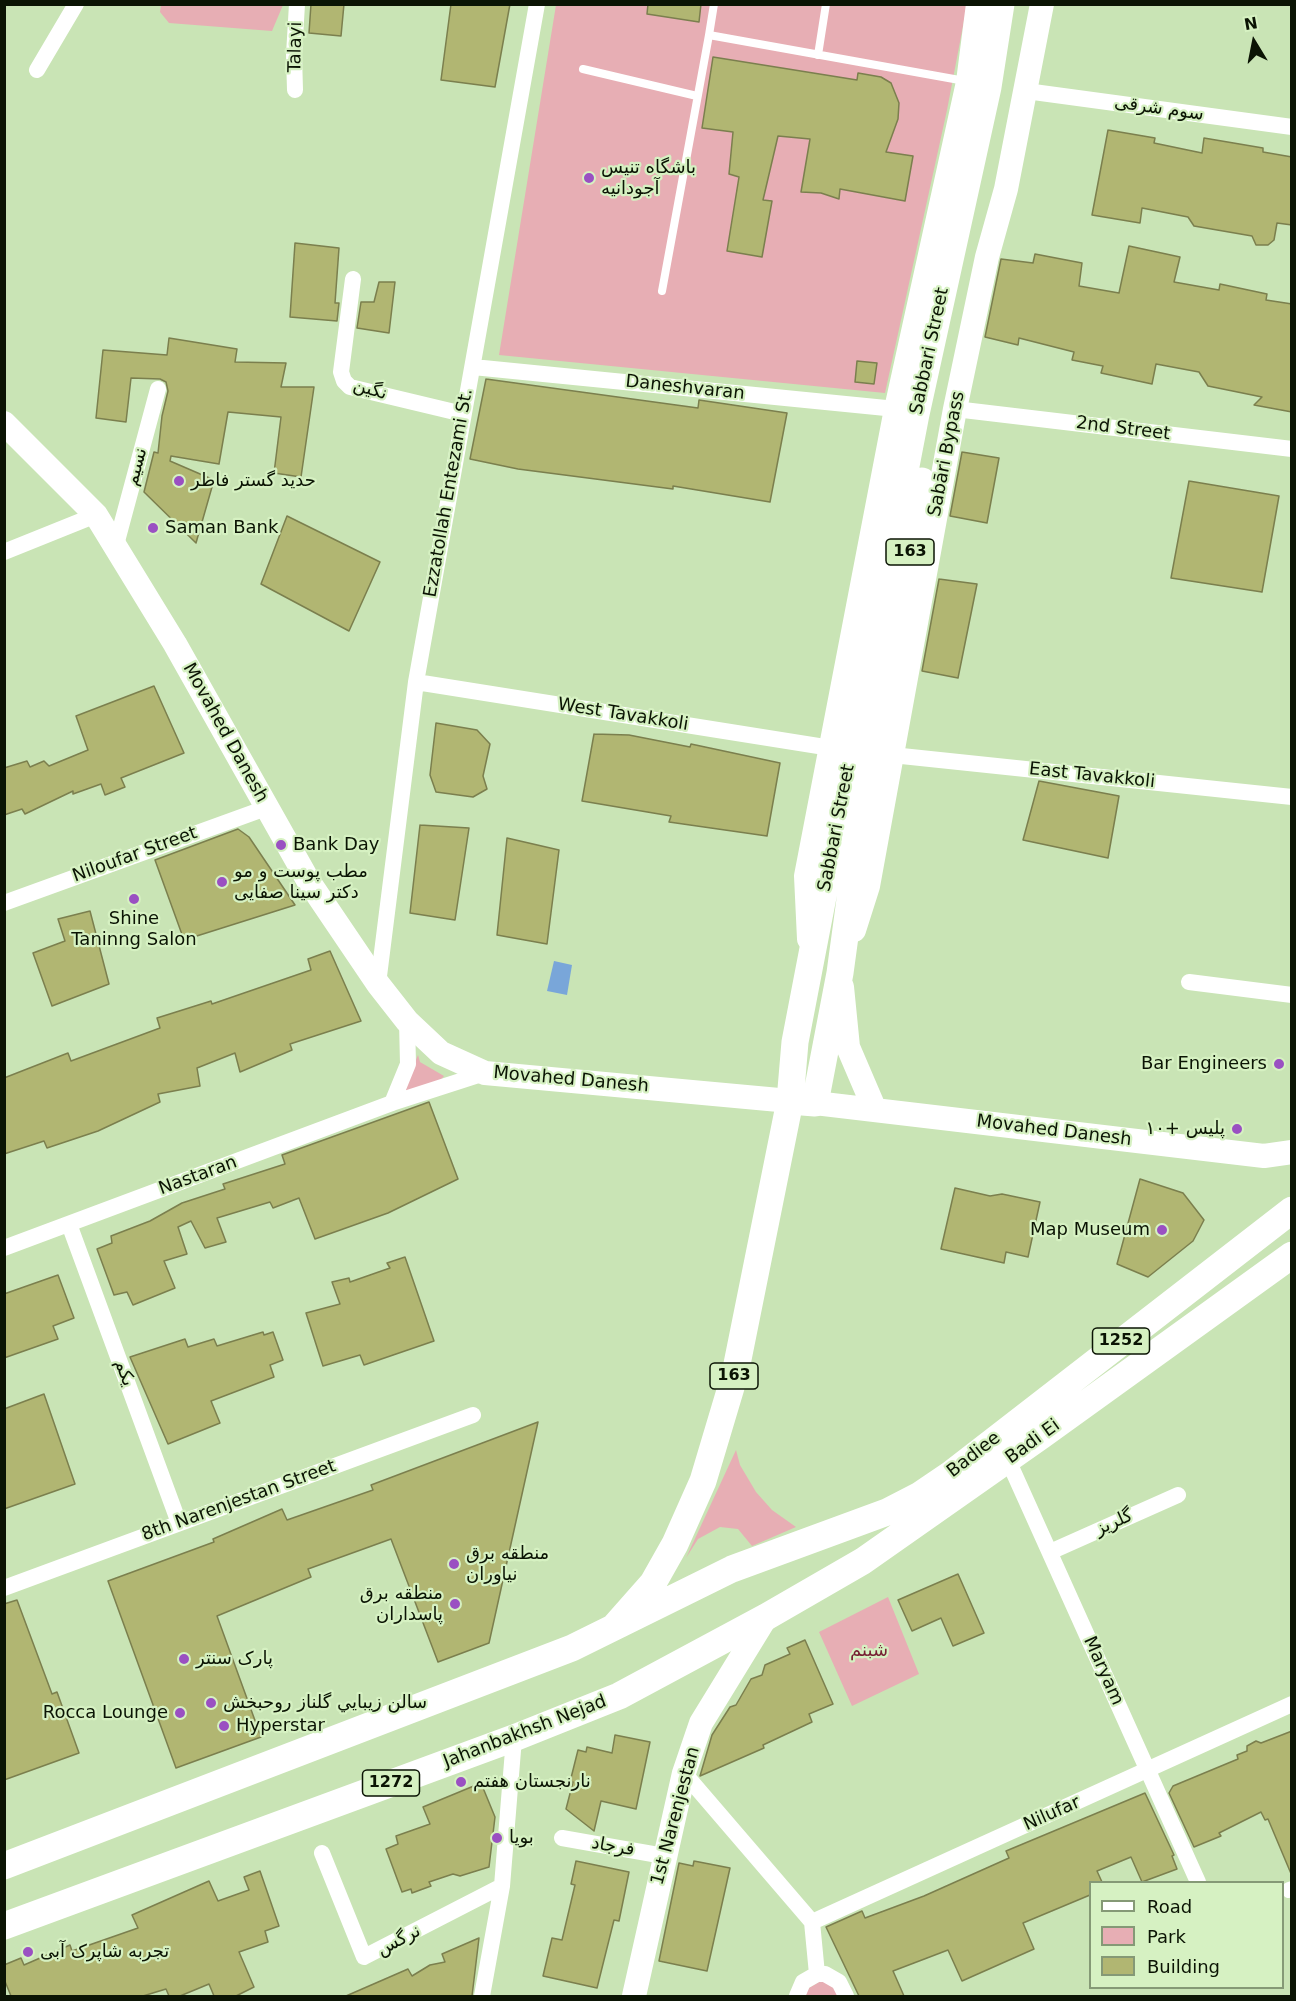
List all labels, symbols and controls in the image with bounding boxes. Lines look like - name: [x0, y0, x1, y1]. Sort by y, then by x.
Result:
- north arrow: [1224, 12, 1284, 72]
- text: N: [1243, 13, 1259, 34]
- street label: Talayi: [285, 21, 307, 73]
- street label: سوم شرقی: [1113, 92, 1205, 126]
- place label: باشگاه تنیس آجودانیه: [601, 157, 696, 200]
- marker: باشگاه تنیس آجودانیه: [582, 171, 596, 185]
- street label: Sabbari Street: [906, 286, 954, 416]
- street label: Daneshvaran: [624, 371, 746, 405]
- street label: نگین: [351, 375, 389, 405]
- street label: Ezzatollah Entezami St.: [420, 387, 478, 599]
- street label: Sabāri Bypass: [924, 389, 970, 519]
- street label: 2nd Street: [1075, 413, 1171, 445]
- street label: نسیم: [122, 446, 152, 488]
- place label: حدید گستر فاطر: [191, 470, 316, 492]
- marker: حدید گستر فاطر: [172, 474, 186, 488]
- place label: Saman Bank: [165, 517, 278, 539]
- marker: Saman Bank: [146, 521, 160, 535]
- road number: 163: [886, 539, 934, 565]
- street label: Movahed Danesh: [178, 660, 272, 806]
- street label: West Tavakkoli: [556, 694, 690, 736]
- street label: East Tavakkoli: [1028, 759, 1156, 793]
- street label: Sabbari Street: [814, 763, 860, 893]
- street label: Niloufar Street: [70, 822, 200, 888]
- place label: Bank Day: [293, 834, 379, 856]
- marker: Bank Day: [274, 838, 288, 852]
- place label: مطب پوست و مو دکتر سینا صفایی: [234, 861, 368, 904]
- marker: مطب پوست و مو دکتر سینا صفایی: [215, 875, 229, 889]
- marker: Shine Taninng Salon: [127, 892, 141, 906]
- place label: Shine Taninng Salon: [71, 908, 197, 950]
- place label: Bar Engineers: [1141, 1053, 1267, 1075]
- marker: Bar Engineers: [1272, 1057, 1286, 1071]
- street label: Movahed Danesh: [492, 1062, 650, 1098]
- street label: Movahed Danesh: [975, 1111, 1133, 1151]
- place label: پلیس +۱۰: [1146, 1118, 1225, 1140]
- marker: پلیس +۱۰: [1230, 1122, 1244, 1136]
- street label: Nastaran: [156, 1152, 240, 1200]
- place label: Map Museum: [1030, 1219, 1150, 1241]
- marker: Map Museum: [1155, 1223, 1169, 1237]
- road number: 1252: [1092, 1328, 1150, 1354]
- street label: یکم: [109, 1357, 139, 1389]
- road number: 163: [710, 1363, 758, 1389]
- street label: Badi Ei: [1002, 1415, 1064, 1469]
- street label: Badiee: [943, 1427, 1005, 1483]
- street label: 8th Narenjestan Street: [139, 1456, 339, 1546]
- street label: گلریز: [1092, 1505, 1136, 1541]
- place label: منطقه برق نیاوران: [466, 1543, 549, 1586]
- marker: منطقه برق نیاوران: [447, 1557, 461, 1571]
- place label: منطقه برق پاسداران: [360, 1583, 443, 1626]
- marker: منطقه برق پاسداران: [448, 1597, 462, 1611]
- street label: Maryam: [1078, 1633, 1128, 1709]
- park label: شبنم: [850, 1640, 888, 1662]
- place label: پارک سنتر: [196, 1648, 273, 1670]
- marker: پارک سنتر: [177, 1652, 191, 1666]
- street label: Jahanbakhsh Nejad: [440, 1691, 610, 1773]
- place label: سالن زيبايي گلناز روحبخش: [223, 1692, 427, 1714]
- marker: سالن زيبايي گلناز روحبخش: [204, 1696, 218, 1710]
- place label: Rocca Lounge: [43, 1702, 168, 1724]
- marker: Rocca Lounge: [173, 1706, 187, 1720]
- place label: Hyperstar: [236, 1715, 325, 1737]
- marker: Hyperstar: [217, 1719, 231, 1733]
- street label: 1st Narenjestan: [647, 1744, 705, 1888]
- road number: 1272: [362, 1770, 420, 1796]
- place label: نارنجستان هفتم: [473, 1771, 591, 1793]
- marker: نارنجستان هفتم: [454, 1775, 468, 1789]
- street label: Nilufar: [1020, 1792, 1084, 1836]
- place label: بویا: [509, 1827, 534, 1849]
- marker: بویا: [490, 1831, 504, 1845]
- street label: فرجاد: [590, 1833, 636, 1861]
- legend: [1089, 1881, 1284, 1989]
- text: Road: [1147, 1896, 1192, 1917]
- street label: نرگس: [373, 1921, 425, 1961]
- text: Park: [1147, 1926, 1186, 1947]
- place label: تجربه شاپرک آبی: [40, 1941, 169, 1963]
- marker: تجربه شاپرک آبی: [21, 1945, 35, 1959]
- text: Building: [1147, 1956, 1220, 1977]

